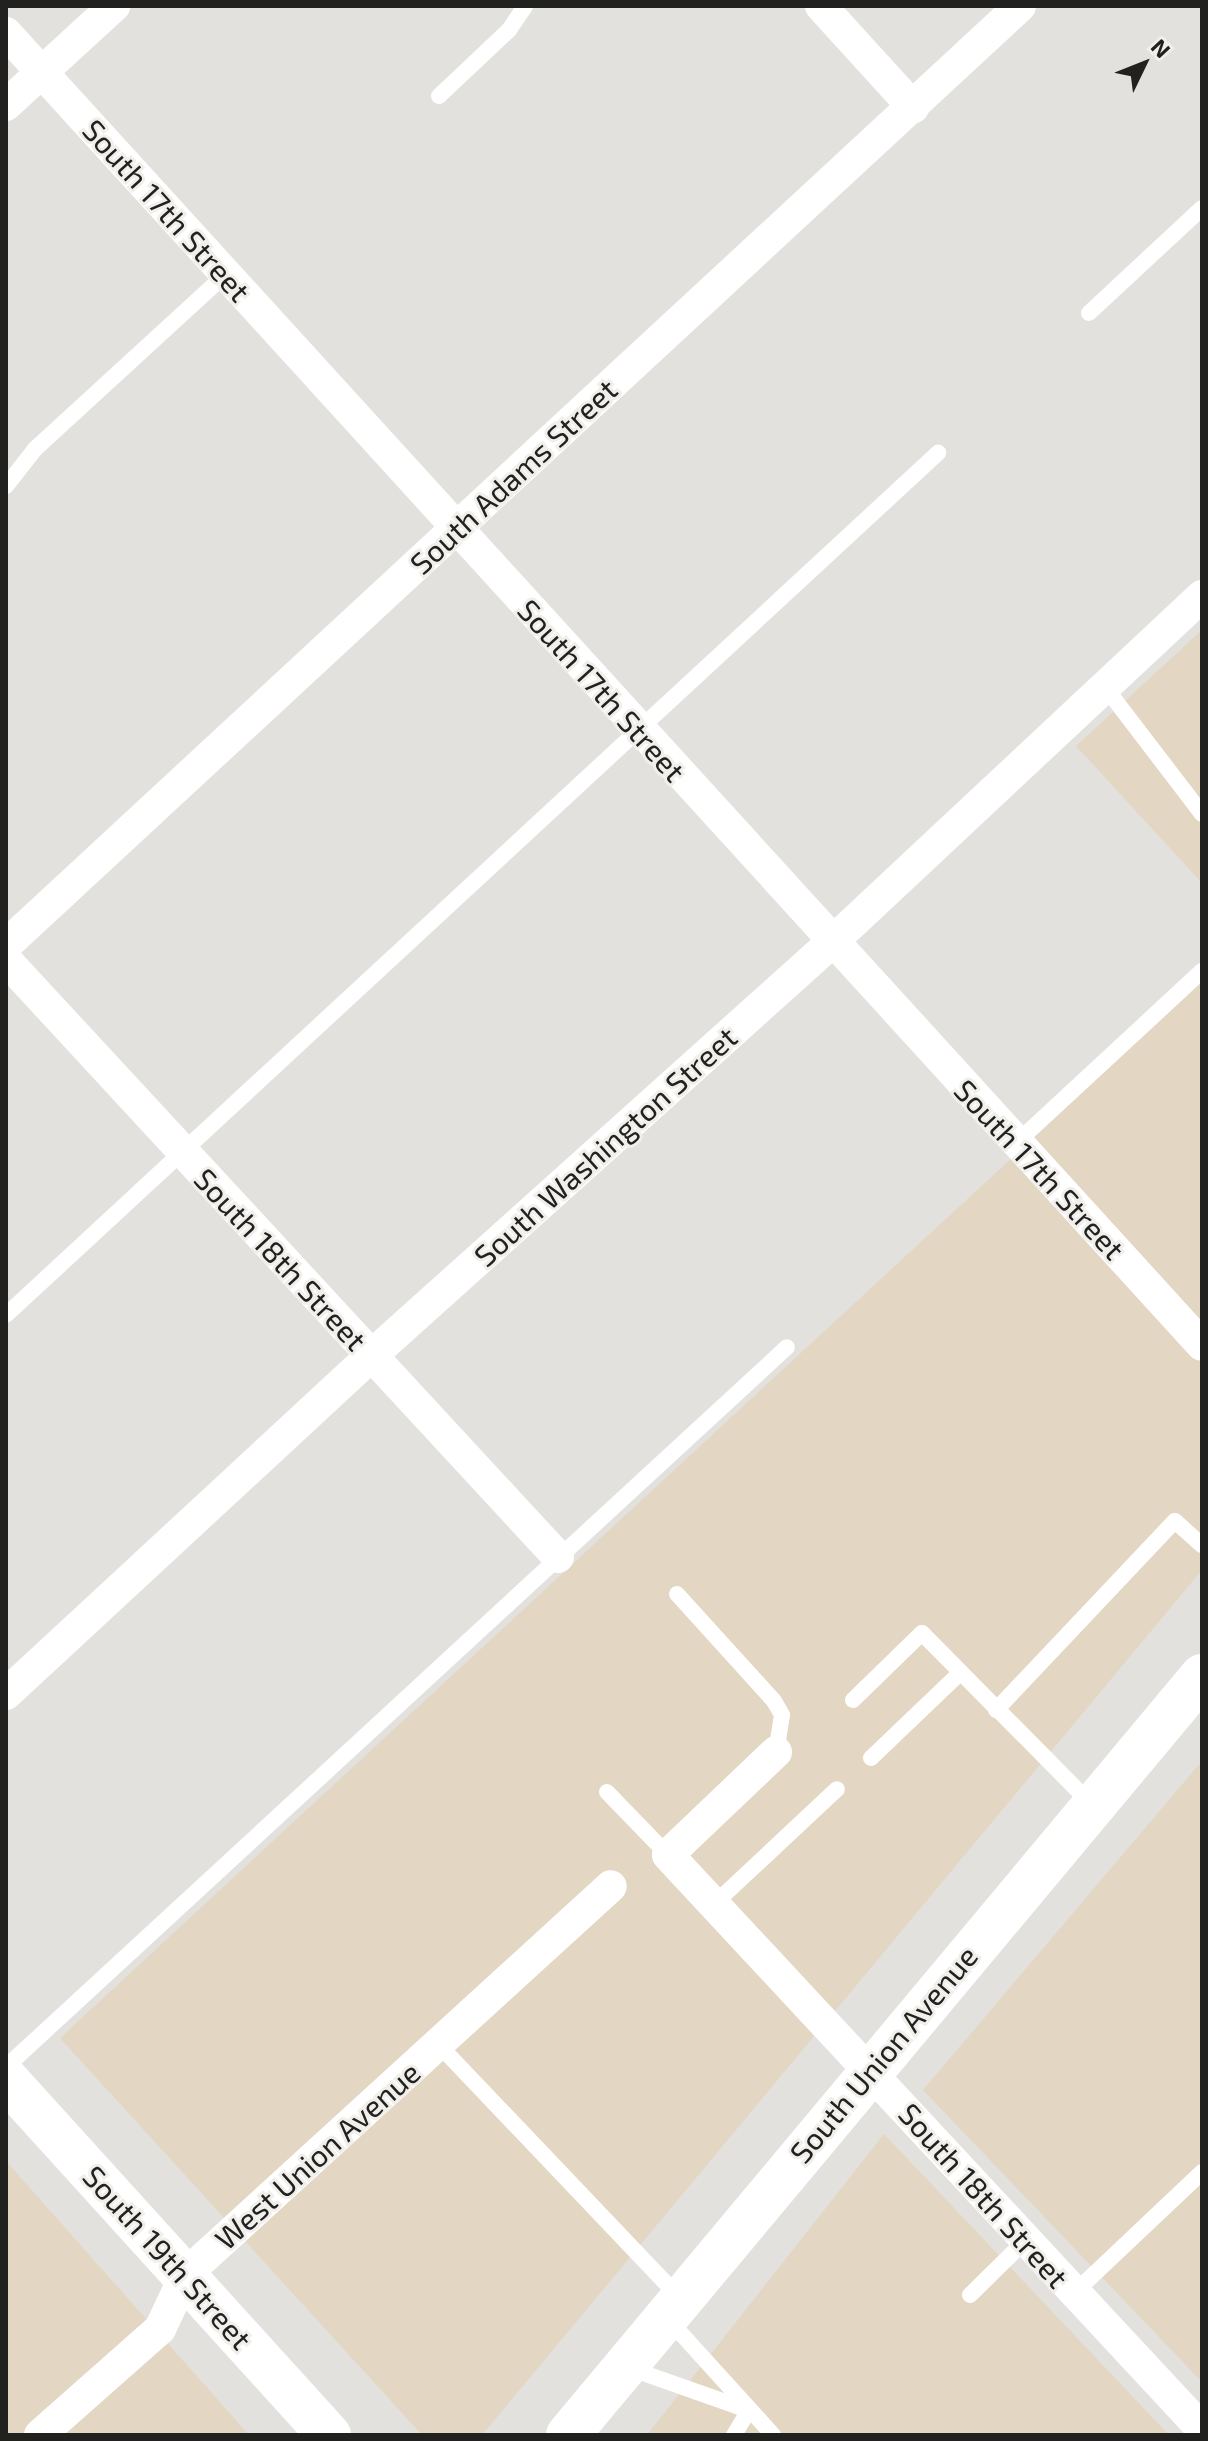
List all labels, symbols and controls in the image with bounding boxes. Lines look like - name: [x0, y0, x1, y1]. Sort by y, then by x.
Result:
- north arrow: [1104, 24, 1184, 104]
- text: N: [1147, 33, 1176, 62]
- street label: South 17th Street: [76, 111, 258, 309]
- street label: South Adams Street: [402, 371, 624, 581]
- street label: South 17th Street: [511, 591, 693, 789]
- street label: South Washington Street: [466, 1018, 744, 1274]
- street label: South 17th Street: [947, 1072, 1133, 1266]
- street label: South 18th Street: [187, 1161, 375, 1357]
- street label: South Union Avenue: [781, 1938, 985, 2170]
- street label: West Union Avenue: [207, 2053, 427, 2257]
- street label: South 18th Street: [892, 2095, 1076, 2295]
- street label: South 19th Street: [76, 2158, 260, 2356]

